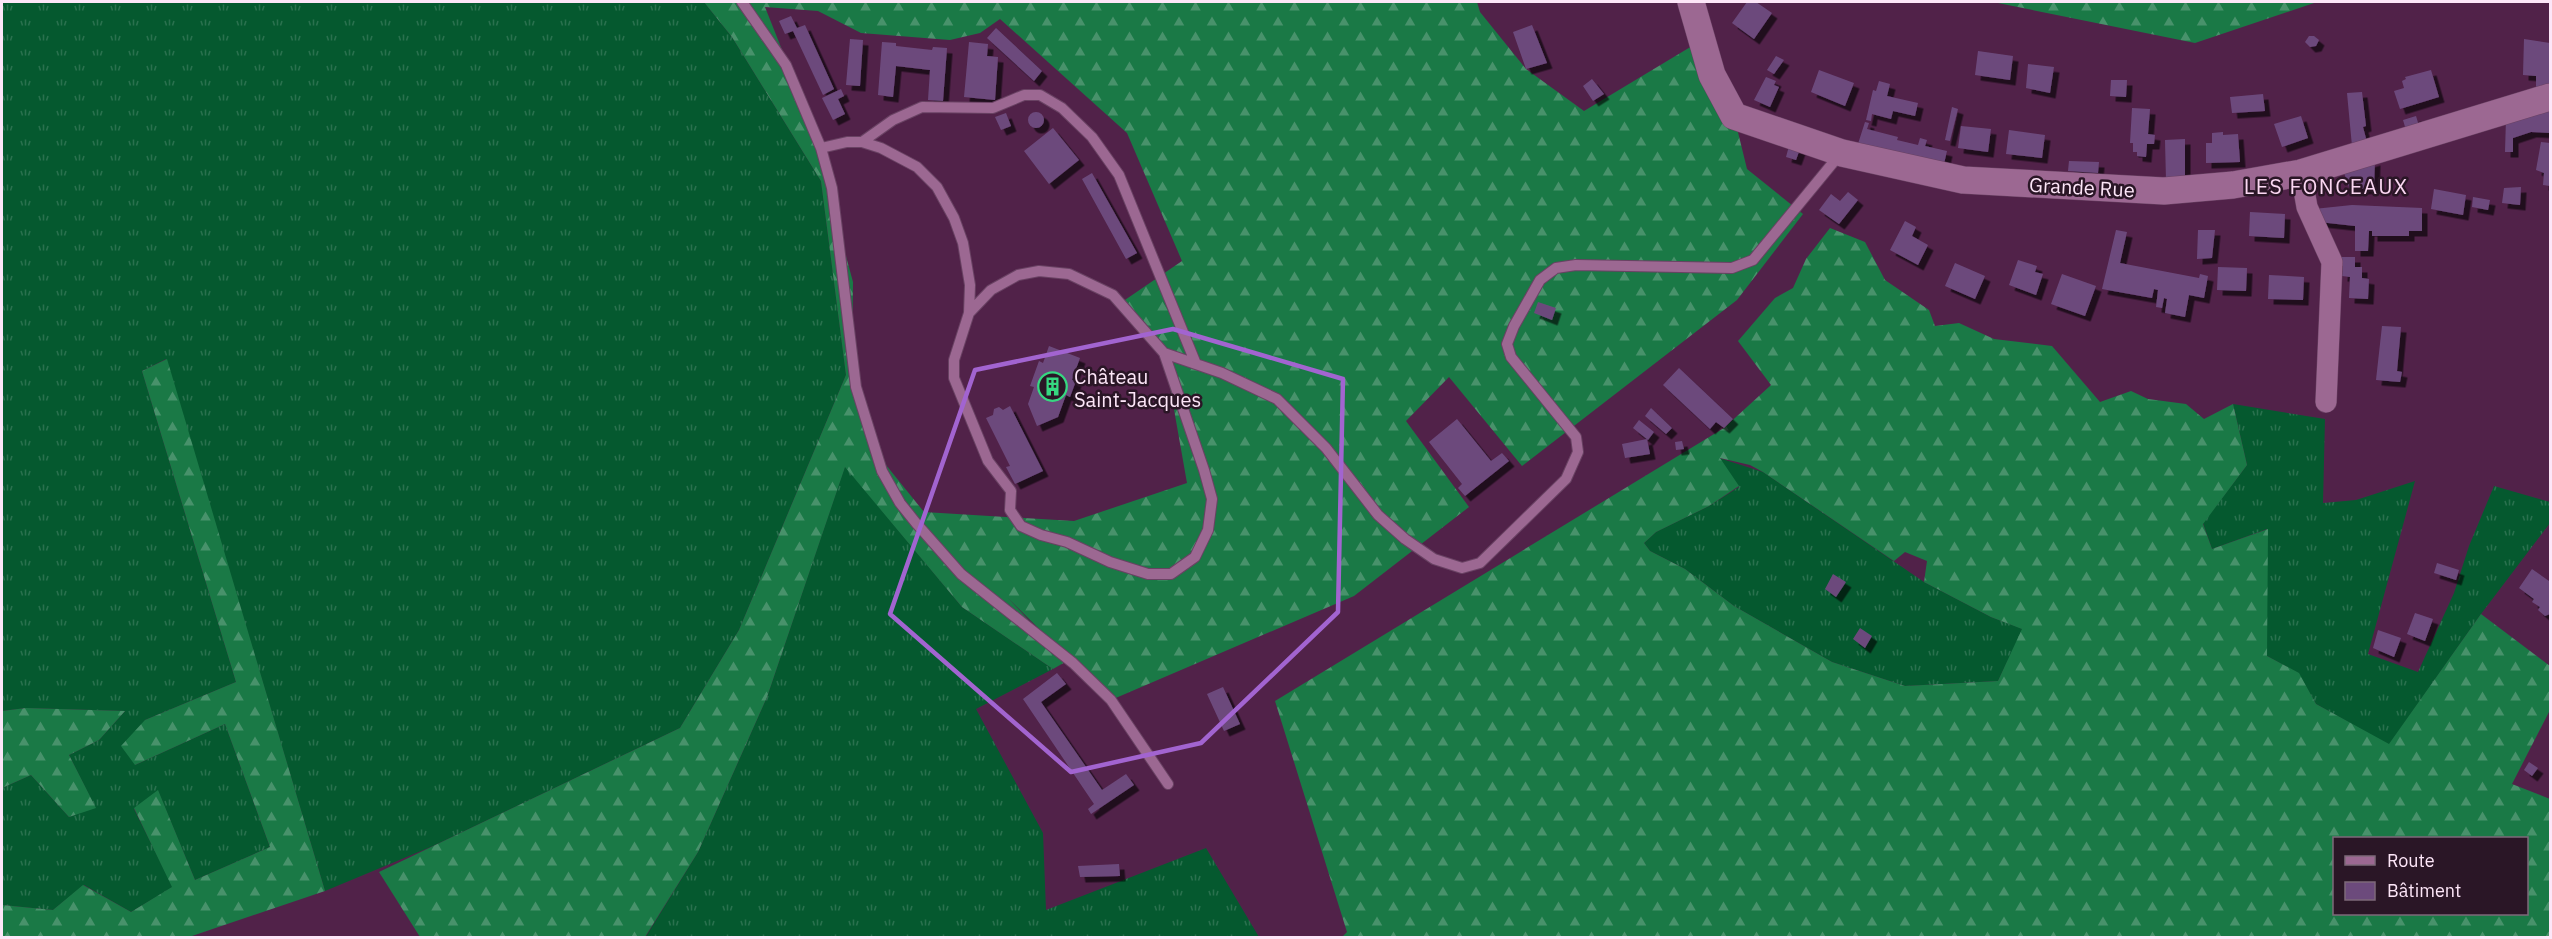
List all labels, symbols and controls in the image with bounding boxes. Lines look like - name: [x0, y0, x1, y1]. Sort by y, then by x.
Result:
- street label: Grande Rue: [2029, 171, 2135, 203]
- district label: LES FONCEAUX: [2244, 172, 2408, 200]
- place label: Château Saint-Jacques: [1074, 363, 1201, 413]
- building icon: Château Saint-Jacques: [1037, 371, 1069, 403]
- legend: [2333, 837, 2528, 915]
- text: Route: [2387, 849, 2435, 872]
- text: Bâtiment: [2387, 879, 2461, 902]

